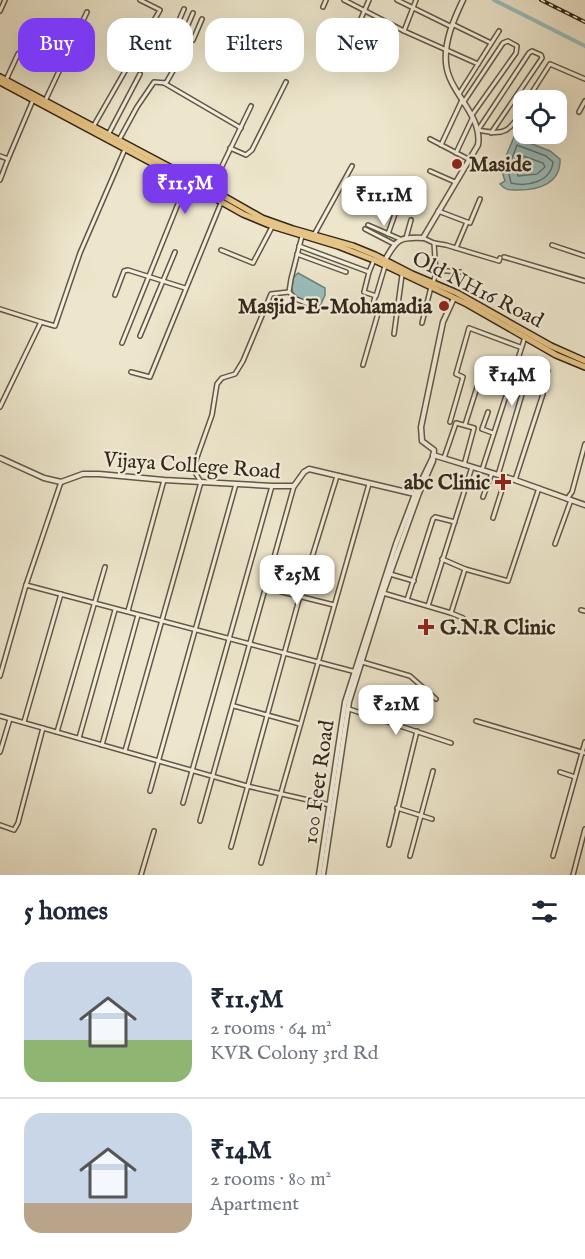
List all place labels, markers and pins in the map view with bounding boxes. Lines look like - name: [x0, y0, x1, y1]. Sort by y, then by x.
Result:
- place label: Maside: [469, 152, 532, 179]
- marker: Maside: [450, 157, 464, 171]
- pin: ₹11.5M: [136, 164, 234, 215]
- pin: ₹11.1M: [335, 176, 433, 227]
- place label: Masjid-E-Mohamadia: [238, 294, 433, 321]
- marker: Masjid-E-Mohamadia: [437, 299, 451, 313]
- pin: ₹14M: [476, 356, 548, 407]
- place label: abc Clinic: [404, 470, 490, 497]
- marker: abc Clinic: [494, 473, 512, 491]
- pin: ₹25M: [261, 555, 333, 606]
- place label: G.N.R Clinic: [440, 615, 556, 642]
- marker: G.N.R Clinic: [417, 618, 435, 636]
- pin: ₹21M: [360, 685, 432, 736]

